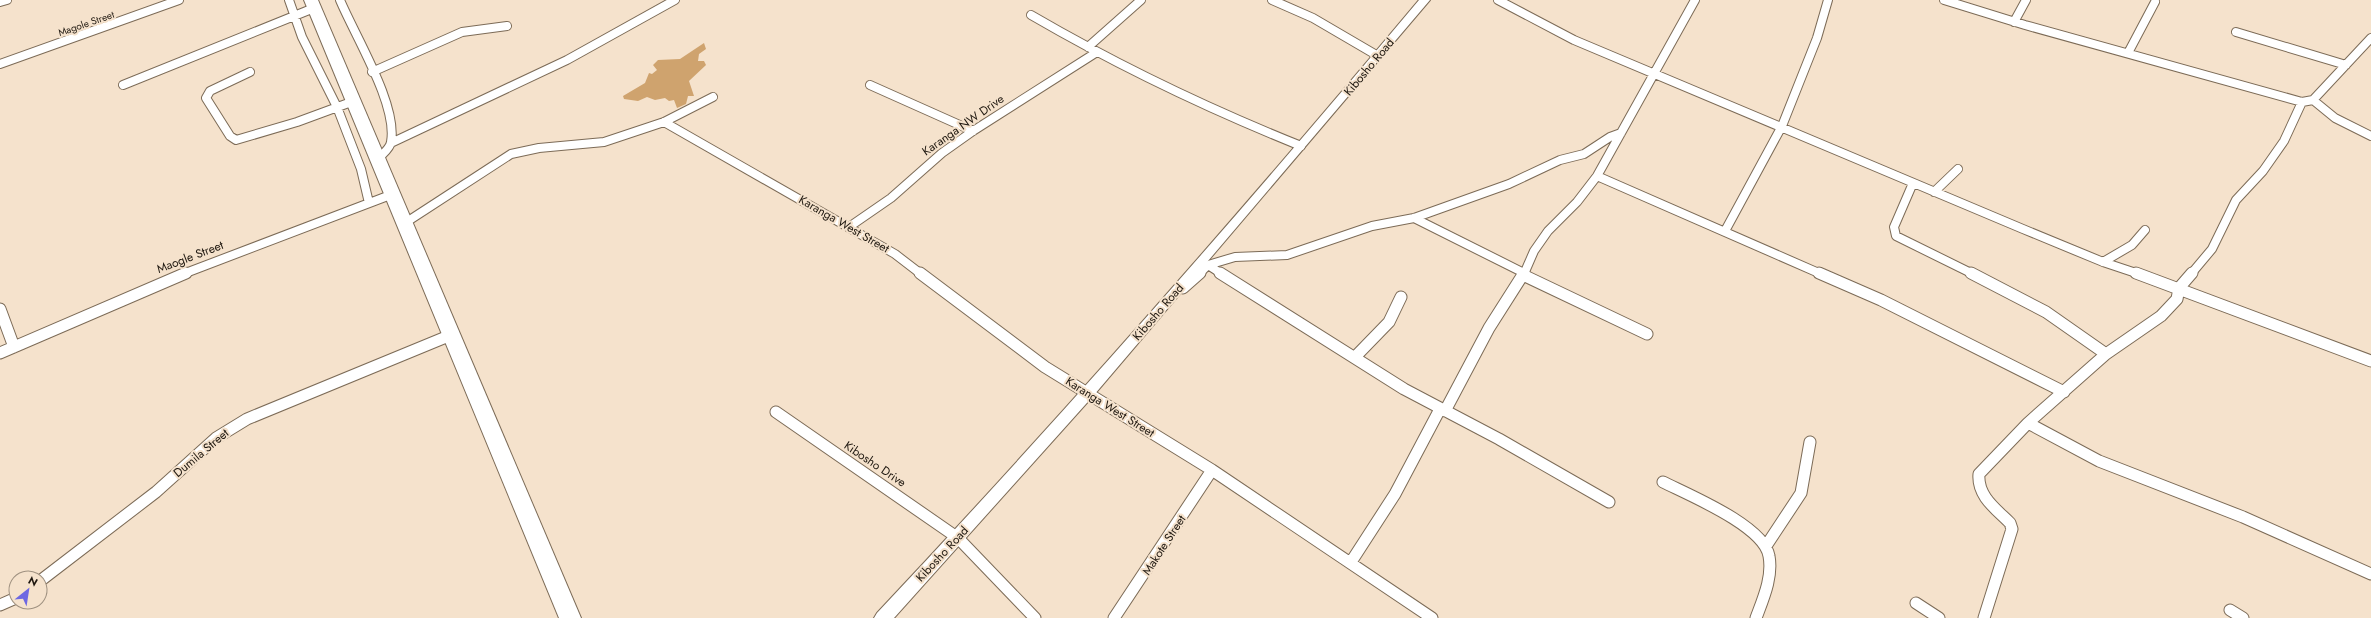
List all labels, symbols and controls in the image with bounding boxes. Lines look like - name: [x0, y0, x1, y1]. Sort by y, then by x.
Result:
- street label: Magole Street: [56, 7, 117, 40]
- street label: Kibosho Road: [1339, 34, 1399, 100]
- street label: Karanga NW Drive: [918, 90, 1008, 160]
- street label: Karanga West Street: [795, 191, 893, 257]
- street label: Maogle Street: [154, 236, 226, 278]
- street label: Kibosho Road: [1128, 280, 1188, 344]
- street label: Karanga West Street: [1062, 372, 1158, 442]
- street label: Dumila Street: [169, 424, 233, 482]
- street label: Kibosho Drive: [840, 437, 910, 491]
- street label: Makote Street: [1138, 511, 1190, 579]
- street label: Kibosho Road: [911, 522, 973, 586]
- north arrow: [8, 570, 48, 610]
- text: N: [25, 572, 41, 590]

